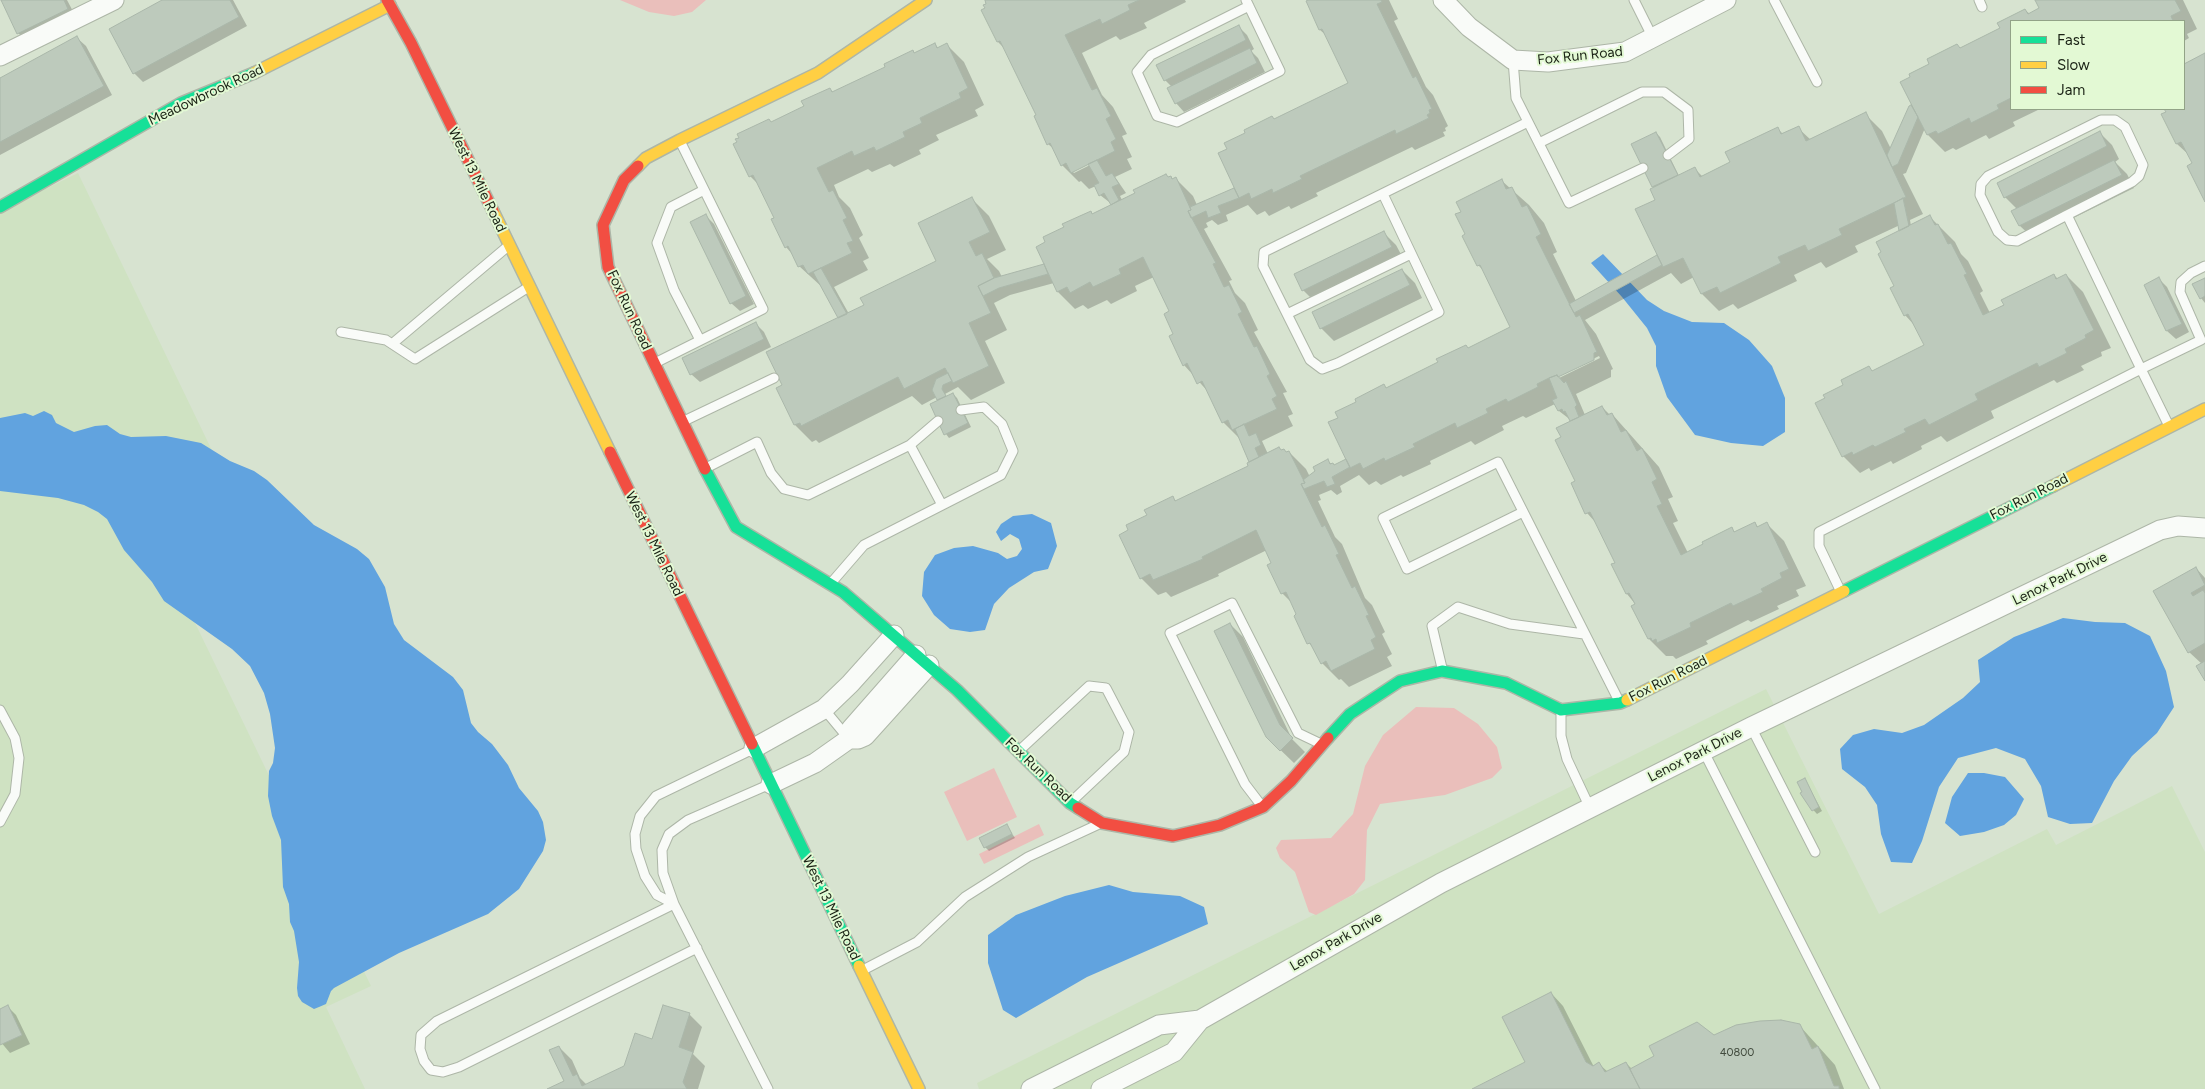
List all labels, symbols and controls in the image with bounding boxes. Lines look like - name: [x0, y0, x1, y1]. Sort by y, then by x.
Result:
- legend: [2010, 20, 2185, 110]
- text: Fast: [2057, 31, 2085, 49]
- street label: Fox Run Road: [1536, 43, 1624, 69]
- text: Slow: [2057, 56, 2090, 74]
- street label: Meadowbrook Road: [146, 61, 266, 129]
- text: Jam: [2057, 81, 2085, 99]
- street label: West 13 Mile Road: [444, 125, 510, 235]
- street label: Fox Run Road: [603, 268, 655, 352]
- street label: Fox Run Road: [1987, 470, 2071, 524]
- street label: West 13 Mile Road: [621, 489, 687, 599]
- street label: Lenox Park Drive: [2010, 549, 2110, 609]
- street label: Fox Run Road: [1626, 652, 1710, 706]
- street label: Lenox Park Drive: [1645, 724, 1745, 786]
- street label: Fox Run Road: [1001, 734, 1075, 806]
- street label: West 13 Mile Road: [798, 853, 864, 963]
- street label: Lenox Park Drive: [1287, 909, 1385, 975]
- house number: 40800: [1720, 1046, 1754, 1060]

